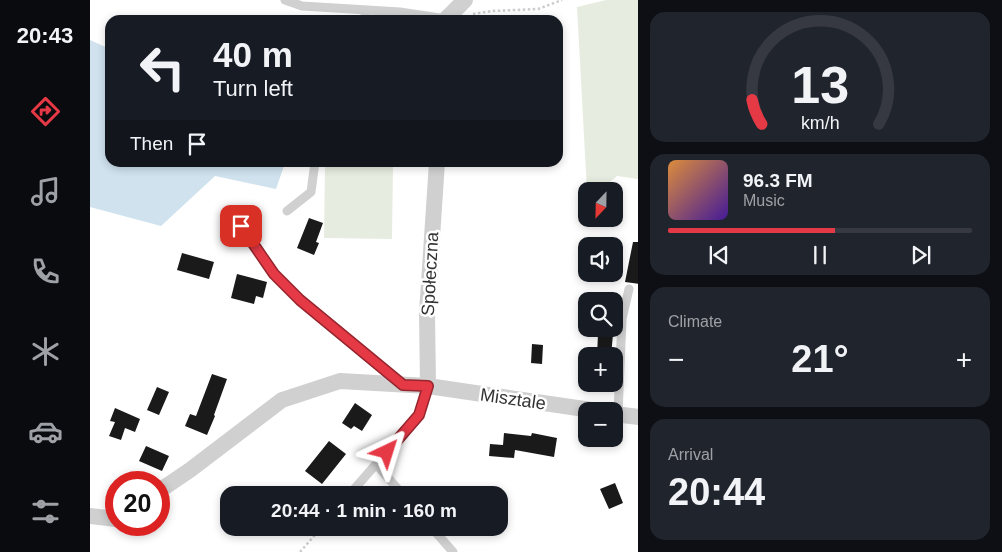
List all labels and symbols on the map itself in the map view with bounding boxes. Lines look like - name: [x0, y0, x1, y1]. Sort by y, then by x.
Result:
- north arrow: [578, 182, 622, 228]
- pin: [220, 205, 262, 247]
- street label: Społeczna: [418, 231, 442, 316]
- street label: Misztale: [479, 385, 547, 413]
- position arrow: [360, 425, 412, 477]
- speed limit sign: 20: [105, 471, 170, 536]

